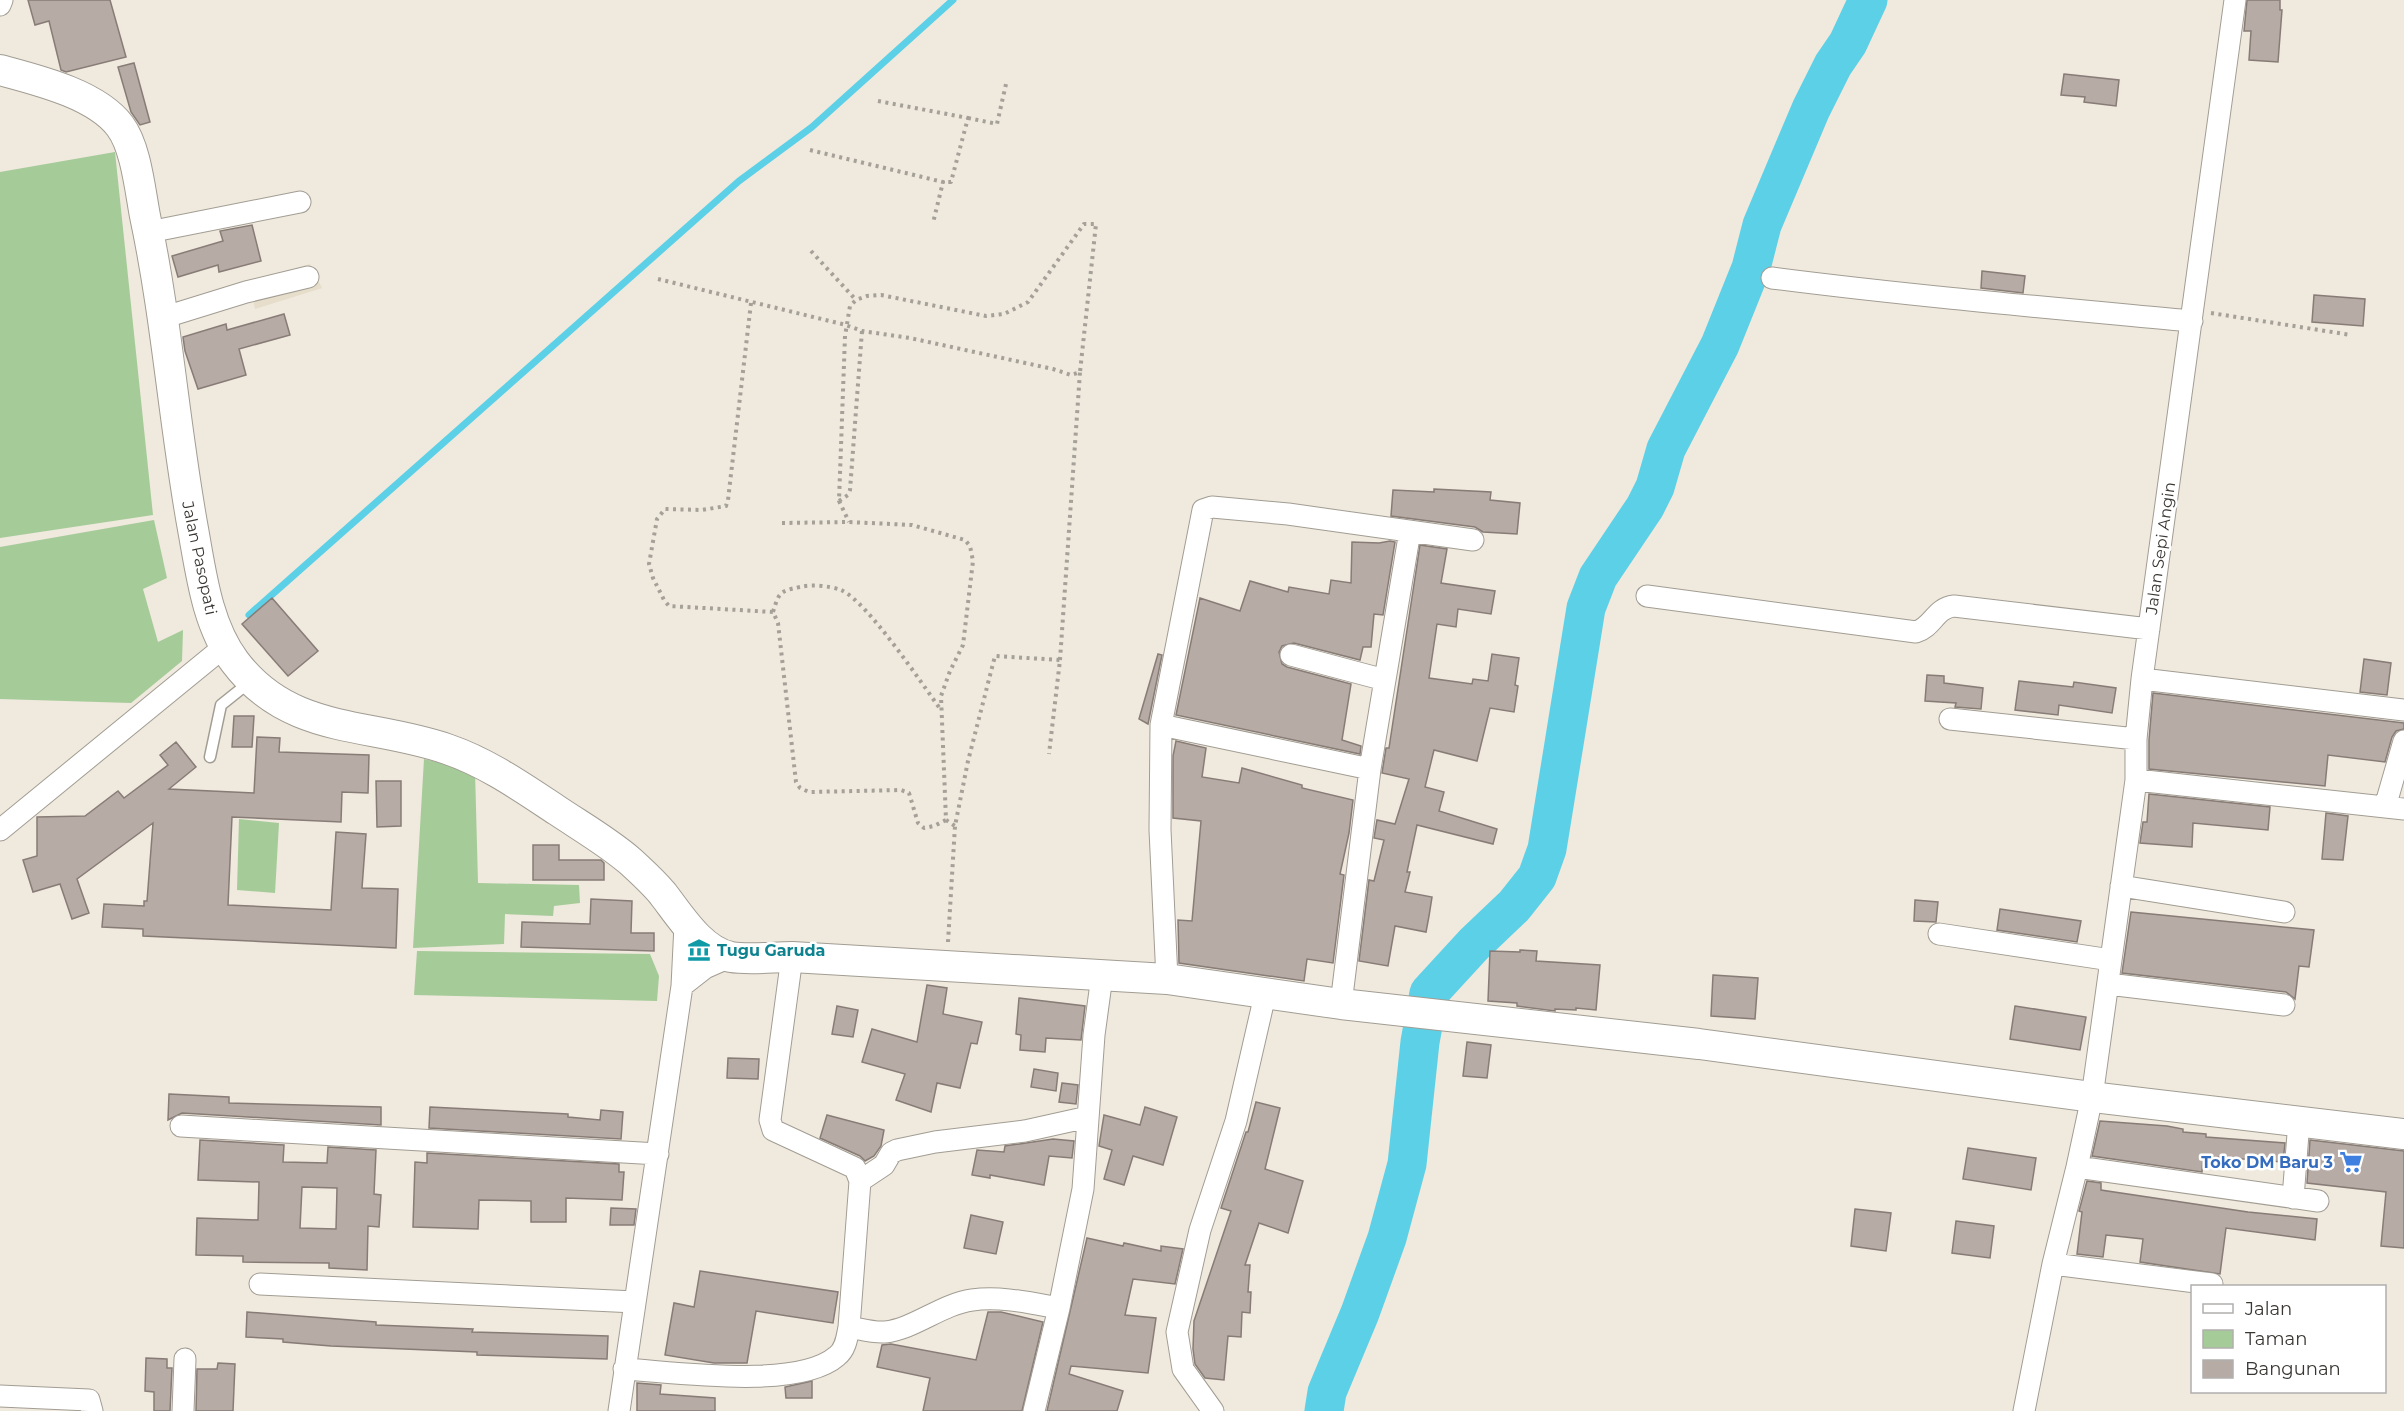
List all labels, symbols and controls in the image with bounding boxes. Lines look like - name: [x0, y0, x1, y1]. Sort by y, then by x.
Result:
- street label: Jalan Sepi Angin: [2142, 481, 2179, 616]
- street label: Jalan Pasopati: [178, 499, 221, 617]
- museum icon: Tugu Garuda: [686, 937, 712, 963]
- place label: Tugu Garuda: [717, 941, 825, 960]
- supermarket icon: Toko DM Baru 3: [2338, 1149, 2364, 1175]
- place label: Toko DM Baru 3: [2201, 1153, 2333, 1172]
- legend: [2191, 1285, 2386, 1393]
- text: Jalan: [2244, 1298, 2292, 1320]
- text: Taman: [2245, 1328, 2307, 1350]
- text: Bangunan: [2245, 1358, 2341, 1380]

